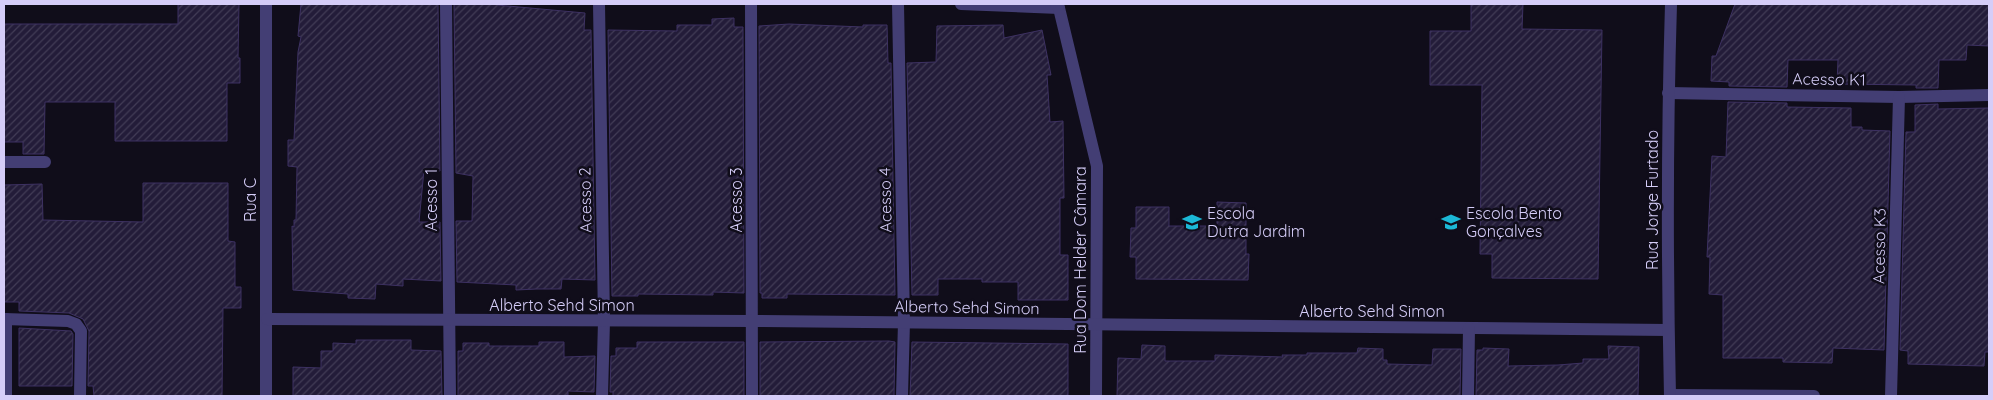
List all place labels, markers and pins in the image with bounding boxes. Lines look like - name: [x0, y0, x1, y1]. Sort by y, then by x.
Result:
- place label: Escola Dutra Jardim: [1207, 203, 1305, 241]
- place label: Escola Bento Gonçalves: [1466, 203, 1562, 241]
- school or university icon: Escola Dutra Jardim: [1181, 211, 1203, 233]
- school or university icon: Escola Bento Gonçalves: [1440, 211, 1462, 233]

